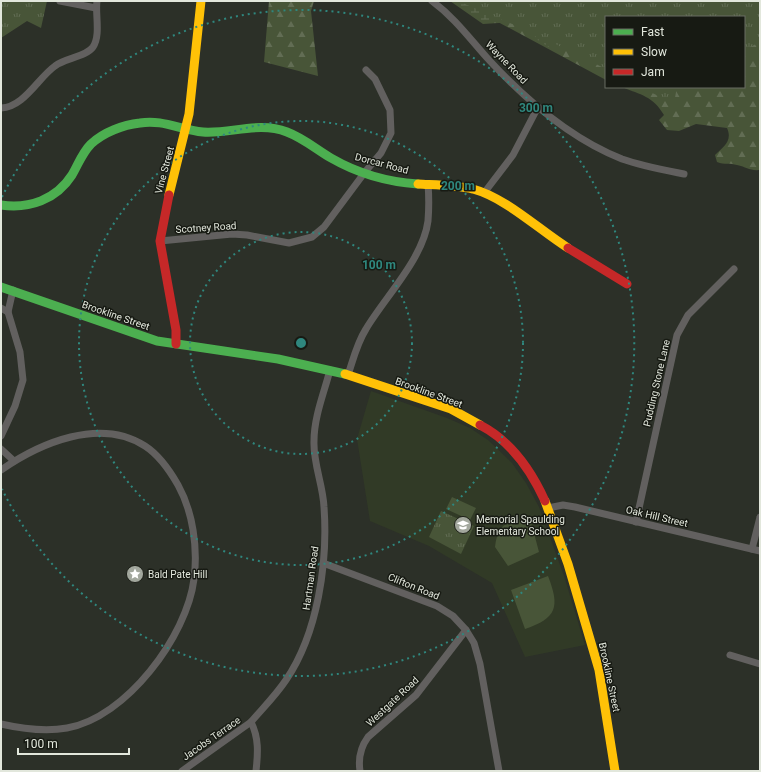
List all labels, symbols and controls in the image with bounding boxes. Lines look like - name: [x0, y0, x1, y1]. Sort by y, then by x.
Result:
- legend: [605, 16, 745, 88]
- text: Fast: [641, 25, 664, 39]
- street label: Wayne Road: [484, 39, 530, 86]
- text: Slow: [641, 45, 667, 59]
- text: Jam: [641, 65, 665, 79]
- text: 300 m: [519, 101, 553, 115]
- street label: Vine Street: [153, 145, 176, 195]
- street label: Dorcar Road: [354, 151, 410, 176]
- text: 200 m: [441, 179, 475, 193]
- street label: Scotney Road: [175, 220, 237, 235]
- text: 100 m: [362, 258, 396, 272]
- street label: Brookline Street: [81, 299, 151, 332]
- centre of rings: [294, 336, 308, 350]
- street label: Pudding Stone Lane: [641, 339, 672, 428]
- street label: Brookline Street: [394, 375, 464, 410]
- street label: Oak Hill Street: [625, 504, 689, 529]
- place label: Memorial Spaulding Elementary School: [476, 514, 565, 537]
- school or university icon: Memorial Spaulding Elementary School: [453, 515, 473, 535]
- street label: Hartman Road: [301, 545, 320, 611]
- place icon: Bald Pate Hill: [125, 564, 145, 584]
- place label: Bald Pate Hill: [148, 569, 207, 580]
- street label: Clifton Road: [386, 571, 441, 602]
- street label: Brookline Street: [597, 641, 622, 713]
- street label: Westgate Road: [364, 674, 421, 728]
- street label: Jacobs Terrace: [180, 714, 242, 763]
- scale bar: [18, 730, 129, 756]
- text: 100 m: [24, 737, 58, 751]

